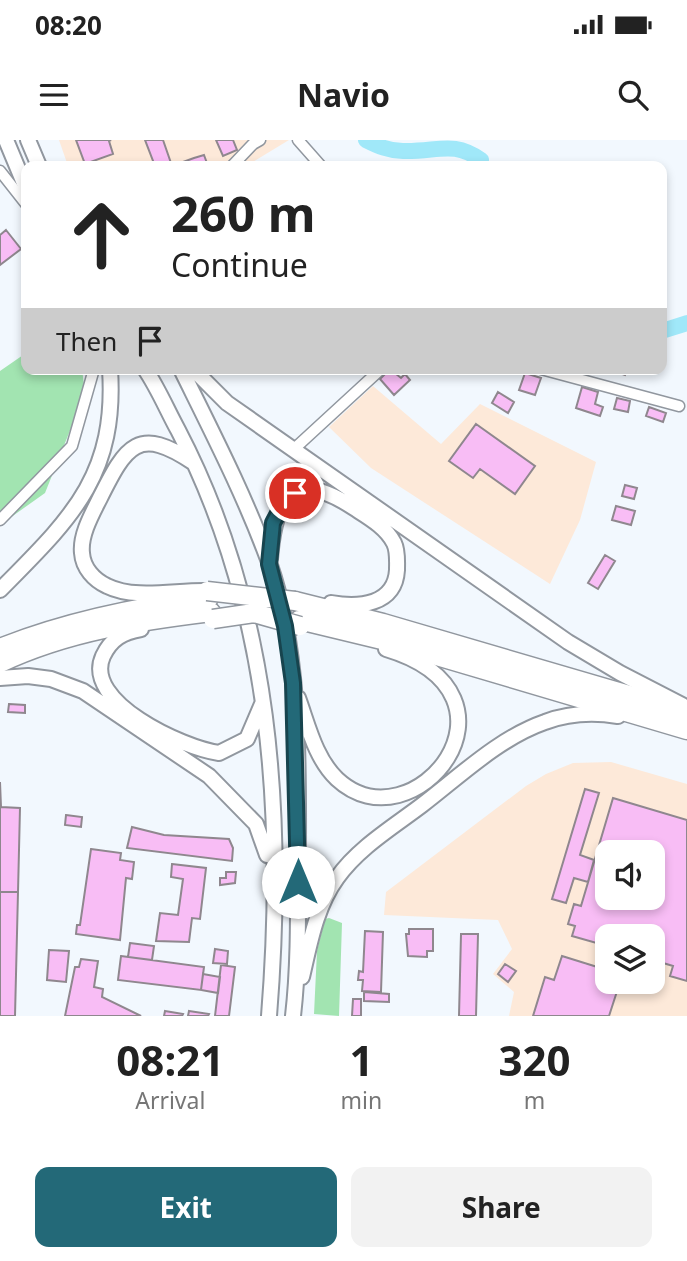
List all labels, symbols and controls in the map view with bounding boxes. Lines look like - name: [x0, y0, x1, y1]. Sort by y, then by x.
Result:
- text: 08:20: [35, 7, 102, 43]
- text: Navio: [297, 73, 390, 116]
- icon: menu: [35, 76, 73, 114]
- icon: search: [614, 76, 652, 114]
- text: 260 m: [171, 180, 316, 246]
- icon: ahead: [56, 189, 147, 280]
- text: Continue: [171, 243, 308, 286]
- icon: arrive: [131, 322, 169, 360]
- text: Then: [56, 323, 117, 359]
- pin: [265, 463, 325, 523]
- icon: arrive: [276, 474, 314, 512]
- map controls: [595, 840, 665, 994]
- button: sound: [595, 840, 665, 910]
- position arrow: [261, 845, 335, 919]
- button: layers: [595, 924, 665, 994]
- text: 08:21: [116, 1031, 224, 1088]
- text: 1: [349, 1031, 373, 1088]
- text: 320: [499, 1031, 571, 1088]
- text: Arrival: [135, 1084, 205, 1116]
- text: min: [341, 1084, 382, 1116]
- text: m: [524, 1084, 545, 1116]
- button: Exit: [35, 1167, 337, 1247]
- button: Share: [351, 1167, 652, 1247]

